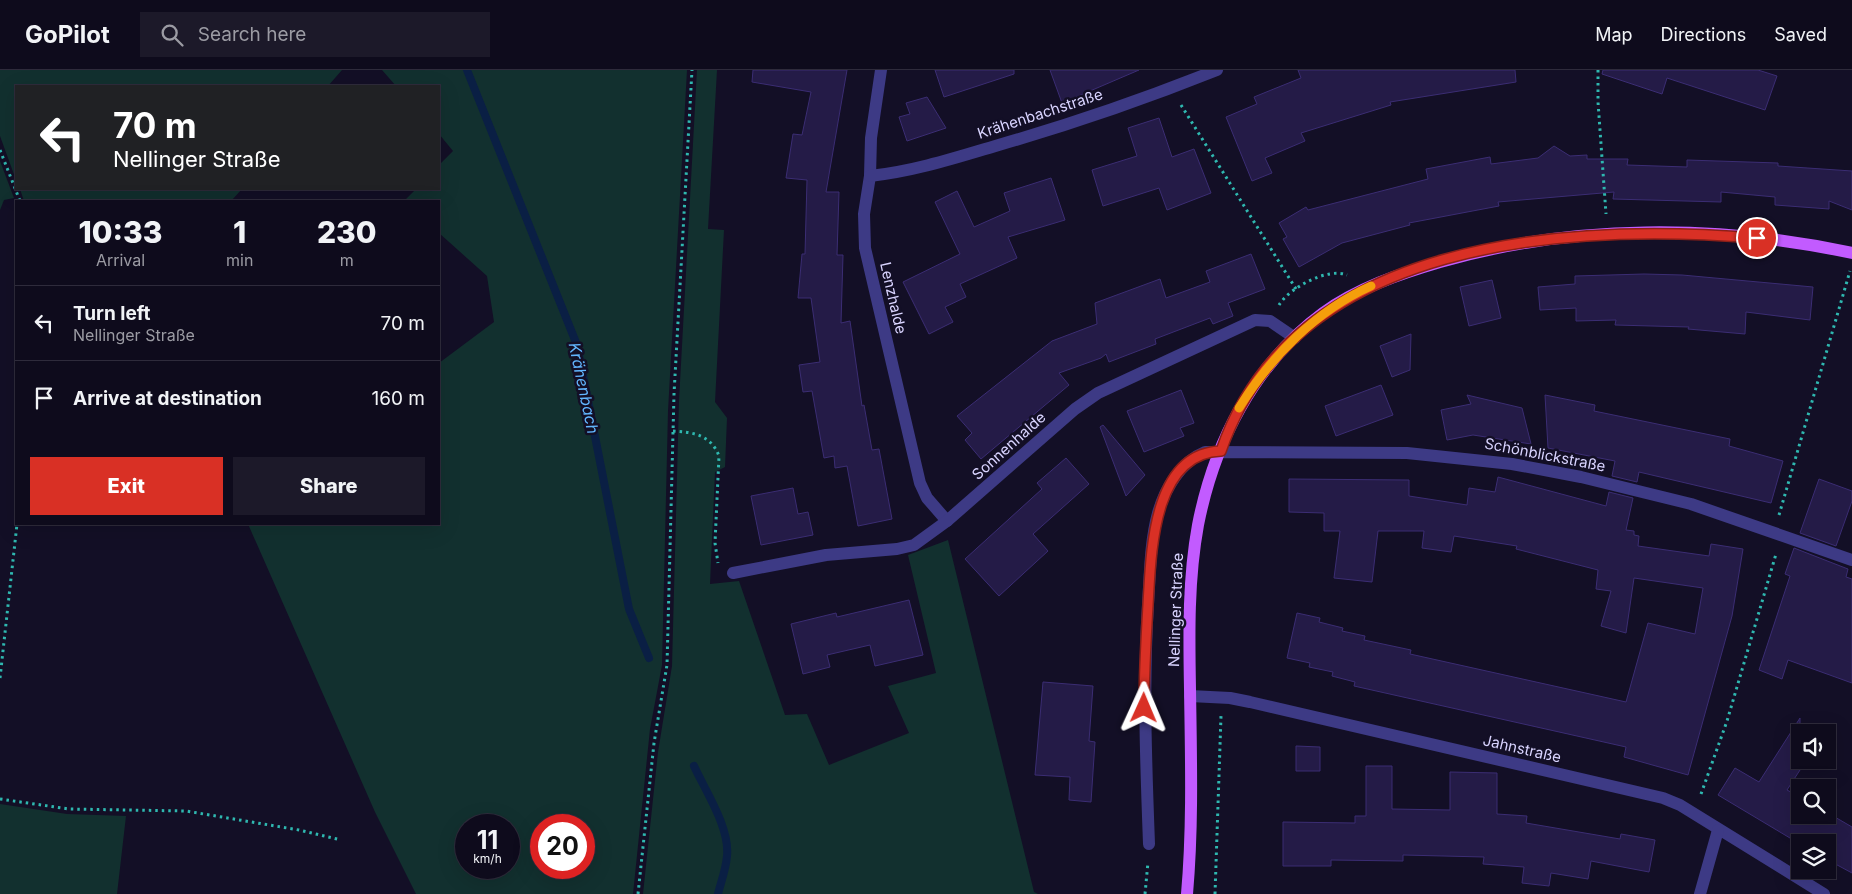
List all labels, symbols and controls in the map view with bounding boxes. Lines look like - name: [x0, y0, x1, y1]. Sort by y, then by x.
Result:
- search box: [140, 12, 490, 57]
- text: GoPilot: [25, 20, 110, 49]
- icon: search: [158, 21, 186, 49]
- text: Search here: [198, 23, 306, 46]
- text: Map: [1595, 24, 1633, 45]
- text: Directions: [1661, 24, 1746, 45]
- text: Saved: [1774, 24, 1827, 45]
- street label: Krähenbachstraße: [975, 84, 1105, 143]
- text: 70 m: [113, 104, 197, 146]
- icon: left: [30, 105, 95, 170]
- text: Nellinger Straße: [113, 146, 281, 172]
- text: 10:33: [79, 214, 163, 250]
- text: 1: [233, 214, 246, 250]
- text: 230: [317, 214, 376, 250]
- pin: [1736, 217, 1778, 259]
- icon: arrive: [1743, 224, 1771, 252]
- text: Arrival: [96, 250, 145, 270]
- text: min: [226, 250, 253, 270]
- text: m: [340, 250, 354, 270]
- street label: Lenzhalde: [876, 260, 911, 336]
- text: Turn left: [73, 302, 151, 325]
- icon: left: [30, 309, 58, 337]
- text: 70 m: [381, 312, 425, 335]
- text: Nellinger Straße: [73, 325, 195, 345]
- water label: Krähenbach: [565, 340, 603, 436]
- icon: arrive: [30, 384, 58, 412]
- text: Arrive at destination: [73, 387, 262, 410]
- text: 160 m: [372, 387, 425, 410]
- street label: Sonnenhalde: [968, 408, 1050, 484]
- street label: Schönblickstraße: [1483, 433, 1607, 476]
- button: Exit: [30, 457, 223, 515]
- button: Share: [233, 457, 425, 515]
- street label: Nellinger Straße: [1164, 553, 1187, 667]
- position arrow: [1117, 681, 1169, 733]
- map controls: [1791, 724, 1836, 879]
- button: sound: [1791, 724, 1836, 769]
- street label: Jahnstraße: [1481, 730, 1563, 767]
- button: search: [1791, 779, 1836, 824]
- speed limit sign: 20: [530, 814, 595, 879]
- text: 11: [477, 825, 498, 855]
- button: layers: [1791, 834, 1836, 879]
- text: km/h: [473, 851, 502, 866]

